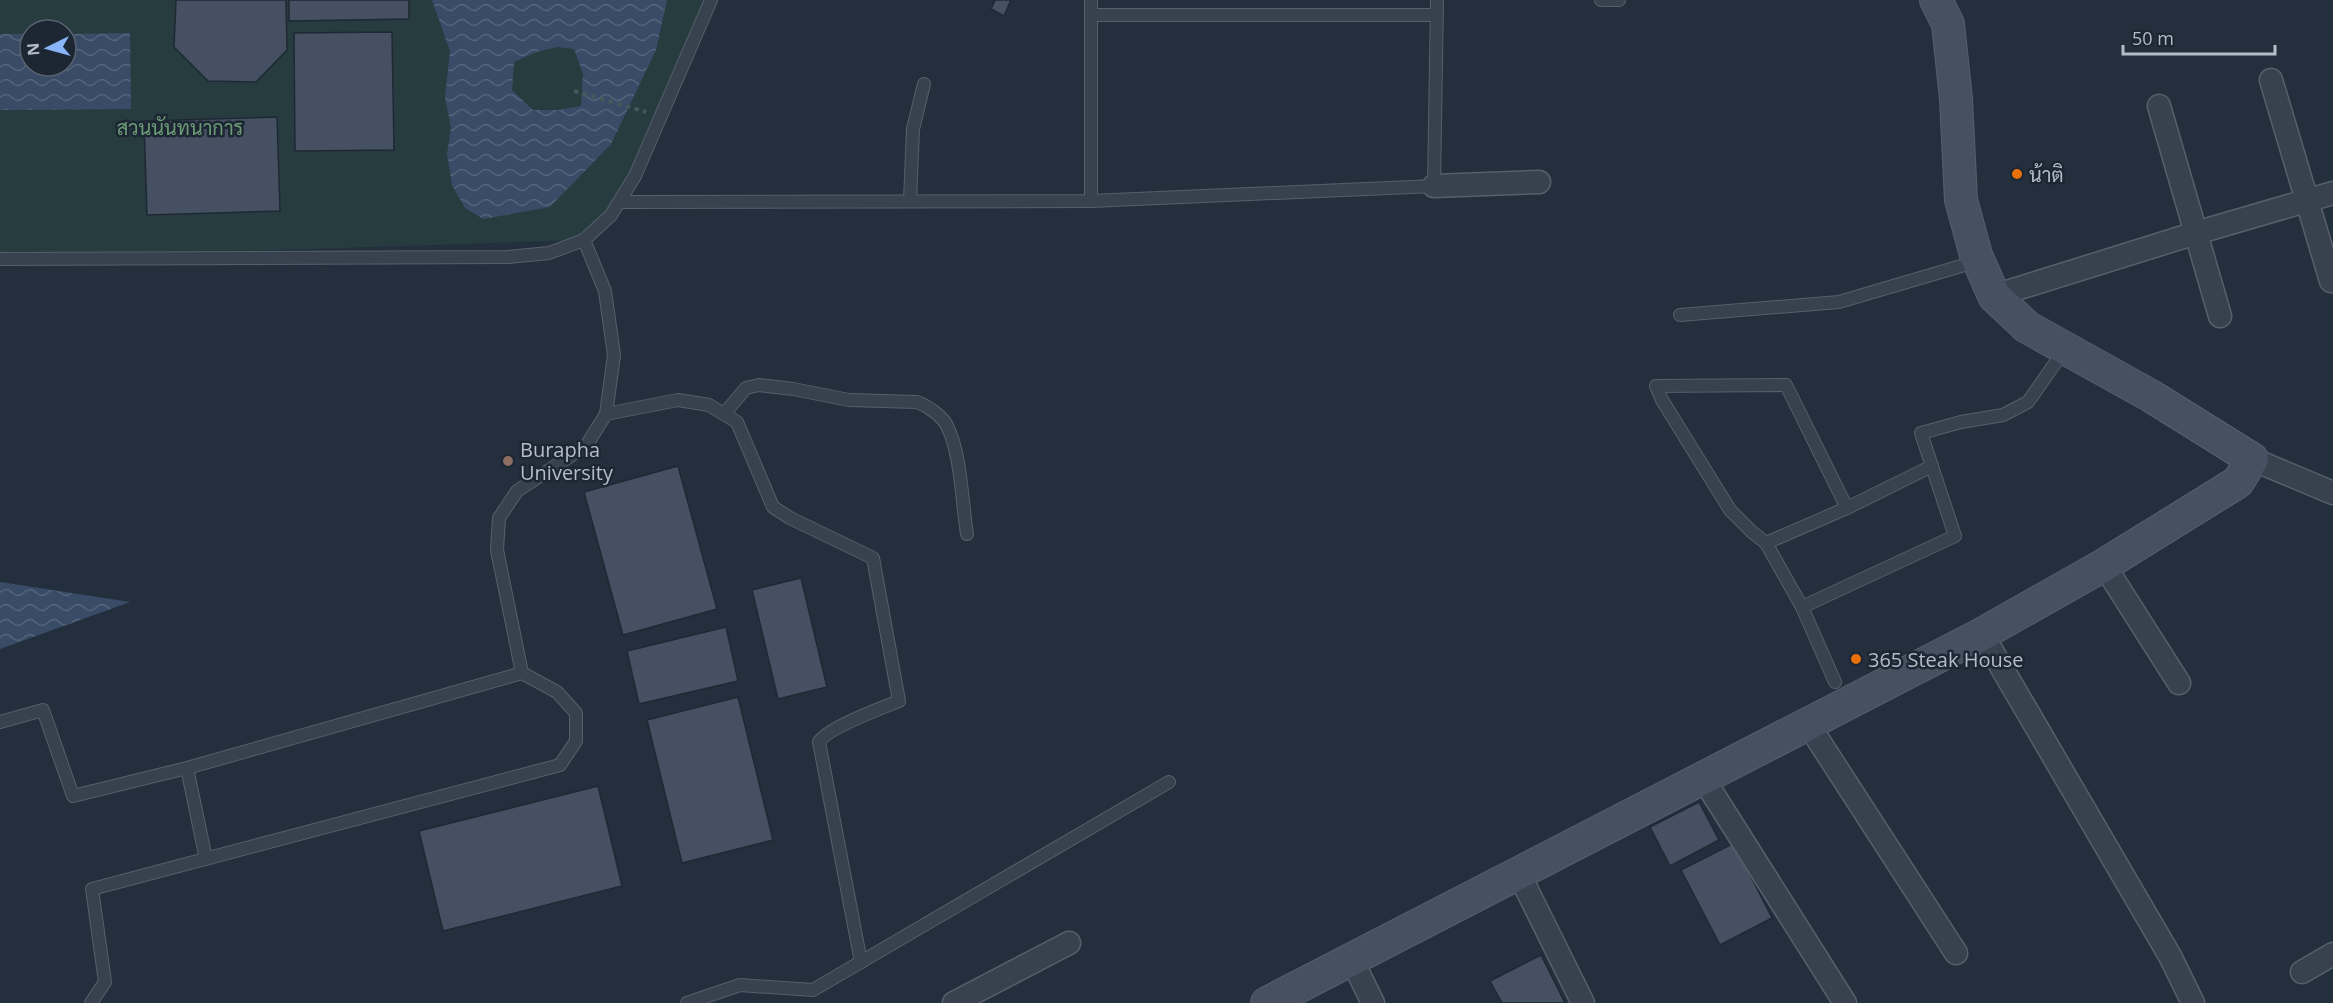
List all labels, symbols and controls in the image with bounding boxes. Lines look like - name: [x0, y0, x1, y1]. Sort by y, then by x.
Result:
- north arrow: [18, 18, 78, 78]
- scale bar: [2123, 18, 2274, 56]
- text: 50 m: [2132, 26, 2174, 50]
- text: N: [22, 42, 45, 57]
- park label: สวนนันทนาการ: [117, 114, 243, 141]
- place label: น้าติ: [2029, 161, 2064, 188]
- marker: น้าติ: [2010, 167, 2024, 181]
- place label: Burapha University: [520, 436, 614, 486]
- marker: Burapha University: [501, 454, 515, 468]
- place label: 365 Steak House: [1868, 646, 2023, 673]
- marker: 365 Steak House: [1849, 652, 1863, 666]

